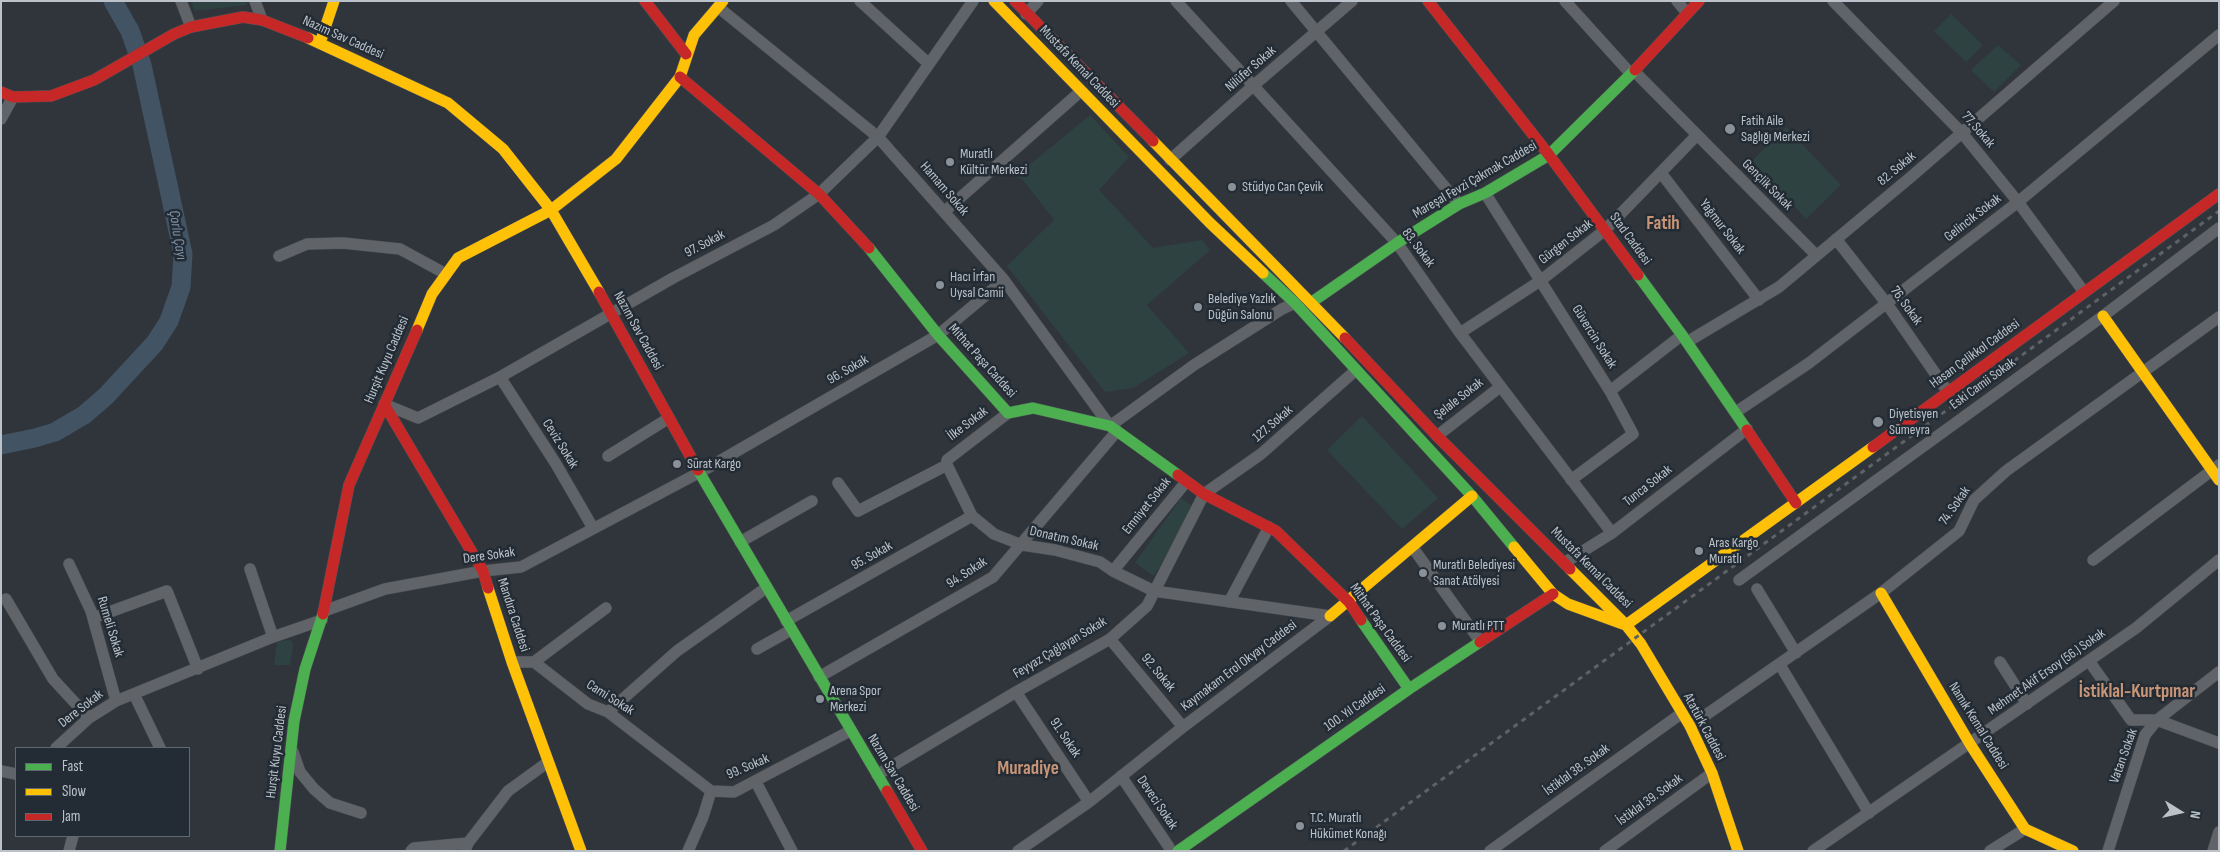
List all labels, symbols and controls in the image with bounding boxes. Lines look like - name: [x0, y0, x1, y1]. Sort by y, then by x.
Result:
- street label: Nazım Sav Caddesi: [300, 13, 386, 63]
- street label: Mustafa Kemal Caddesi: [1035, 22, 1123, 112]
- street label: Nilüfer Sokak: [1222, 42, 1280, 96]
- street label: 77. Sokak: [1958, 108, 1998, 152]
- place label: Fatih Aile Sağlığı Merkezi: [1741, 113, 1810, 146]
- marker: Fatih Aile Sağlığı Merkezi: [1723, 122, 1737, 136]
- street label: Mareşal Fevzi Çakmak Caddesi: [1410, 138, 1540, 222]
- place label: Muratlı Kültür Merkezi: [960, 146, 1027, 178]
- street label: 82. Sokak: [1874, 148, 1920, 190]
- marker: Muratlı Kültür Merkezi: [944, 156, 956, 168]
- street label: Gençlik Sokak: [1738, 156, 1796, 214]
- street label: Hamam Sokak: [916, 159, 972, 219]
- place label: Stüdyo Can Çevik: [1242, 179, 1323, 195]
- marker: Stüdyo Can Çevik: [1226, 181, 1238, 193]
- street label: Gelincik Sokak: [1941, 191, 2005, 245]
- street label: Yağmur Sokak: [1695, 196, 1749, 258]
- water label: Çorlu Çayı: [164, 209, 190, 261]
- street label: Stad Caddesi: [1605, 210, 1655, 268]
- district label: Fatih: [1646, 213, 1680, 235]
- street label: Gürgen Sokak: [1536, 216, 1596, 268]
- street label: 83. Sokak: [1398, 225, 1438, 271]
- street label: 97. Sokak: [682, 226, 728, 262]
- place label: Hacı İrfan Uysal Camii: [950, 269, 1004, 302]
- marker: Hacı İrfan Uysal Camii: [934, 279, 946, 291]
- street label: 76. Sokak: [1886, 283, 1926, 329]
- street label: Nazım Sav Caddesi: [610, 289, 666, 373]
- place label: Belediye Yazlık Düğün Salonu: [1208, 291, 1276, 324]
- marker: Belediye Yazlık Düğün Salonu: [1192, 301, 1204, 313]
- street label: Güvercin Sokak: [1568, 302, 1620, 372]
- street label: Hurşit Kuyu Caddesi: [361, 314, 413, 406]
- street label: Hasan Çelikkol Caddesi: [1927, 316, 2023, 392]
- street label: Mithat Paşa Caddesi: [944, 321, 1020, 401]
- street label: 96. Sokak: [824, 352, 872, 388]
- street label: Eski Camii Sokak: [1947, 355, 2019, 413]
- street label: Şelale Sokak: [1431, 375, 1487, 423]
- street label: 127. Sokak: [1249, 402, 1297, 446]
- street label: İlke Sokak: [944, 403, 992, 445]
- place label: Diyetisyen Sümeyra: [1889, 406, 1938, 438]
- marker: Diyetisyen Sümeyra: [1871, 415, 1885, 429]
- street label: Ceviz Sokak: [538, 416, 582, 472]
- place label: Sürat Kargo: [687, 456, 741, 472]
- marker: Sürat Kargo: [671, 458, 683, 470]
- street label: Tunca Sokak: [1620, 462, 1676, 510]
- street label: Emniyet Sokak: [1119, 474, 1175, 538]
- street label: 74. Sokak: [1936, 483, 1974, 529]
- street label: Donatım Sokak: [1028, 523, 1100, 555]
- street label: Mustafa Kemal Caddesi: [1547, 524, 1635, 612]
- place label: Aras Kargo Muratlı: [1709, 535, 1758, 568]
- street label: 95. Sokak: [848, 538, 896, 574]
- street label: Dere Sokak: [462, 544, 516, 568]
- marker: Aras Kargo Muratlı: [1693, 545, 1705, 557]
- street label: 94. Sokak: [944, 554, 990, 592]
- place label: Muratlı Belediyesi Sanat Atölyesi: [1433, 557, 1515, 590]
- marker: Muratlı Belediyesi Sanat Atölyesi: [1417, 567, 1429, 579]
- street label: Mandıra Caddesi: [493, 576, 533, 654]
- street label: Mithat Paşa Caddesi: [1346, 580, 1414, 666]
- street label: Rumeli Sokak: [93, 595, 127, 659]
- street label: Feyyaz Çağlayan Sokak: [1010, 614, 1110, 682]
- street label: Kaymakam Erol Okyay Caddesi: [1178, 617, 1300, 715]
- place label: Muratlı PTT: [1452, 618, 1504, 634]
- marker: Muratlı PTT: [1436, 620, 1448, 632]
- street label: Mehmet Akif Ersoy (56.) Sokak: [1985, 625, 2109, 719]
- street label: 92. Sokak: [1137, 650, 1179, 696]
- street label: Cami Sokak: [583, 677, 637, 719]
- street label: Namık Kemal Caddesi: [1945, 679, 2011, 773]
- street label: 100. Yıl Caddesi: [1321, 681, 1389, 735]
- district label: İstiklal-Kurtpınar: [2079, 681, 2195, 703]
- place label: Arena Spor Merkezi: [830, 683, 881, 716]
- street label: Dere Sokak: [55, 686, 107, 732]
- street label: Atatürk Caddesi: [1679, 690, 1729, 764]
- marker: Arena Spor Merkezi: [814, 693, 826, 705]
- street label: Hurşit Kuyu Caddesi: [263, 705, 291, 799]
- street label: 91. Sokak: [1046, 715, 1084, 761]
- street label: Vatan Sokak: [2106, 726, 2142, 786]
- street label: Nazım Sav Caddesi: [863, 731, 923, 815]
- street label: İstiklal 38. Sokak: [1541, 740, 1613, 800]
- legend: [15, 747, 190, 837]
- street label: 99. Sokak: [724, 751, 772, 783]
- text: Fast: [62, 757, 83, 776]
- district label: Muradiye: [997, 758, 1059, 780]
- street label: İstiklal 39. Sokak: [1614, 770, 1686, 830]
- street label: Deveci Sokak: [1133, 773, 1181, 833]
- text: Slow: [62, 782, 86, 801]
- north arrow: [2155, 787, 2205, 837]
- text: Jam: [62, 807, 80, 826]
- place label: T.C. Muratlı Hükümet Konağı: [1310, 810, 1387, 842]
- text: N: [2186, 810, 2204, 820]
- marker: T.C. Muratlı Hükümet Konağı: [1294, 820, 1306, 832]

